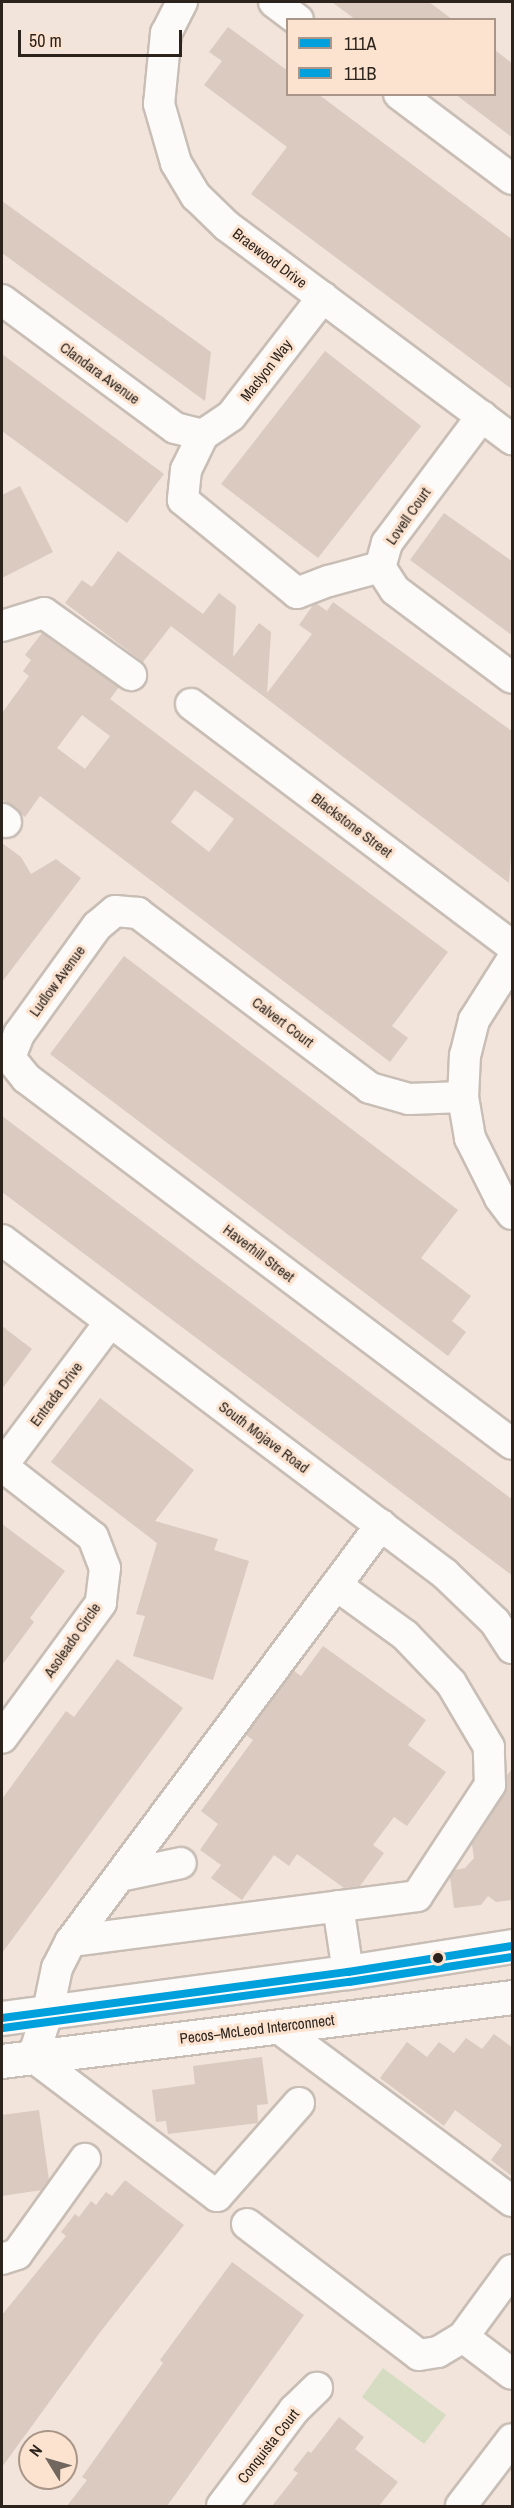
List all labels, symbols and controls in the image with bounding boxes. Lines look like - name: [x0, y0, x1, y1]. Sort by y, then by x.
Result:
- scale bar: [21, 18, 184, 56]
- legend: [286, 18, 496, 96]
- text: 50 m: [29, 28, 62, 53]
- text: 111A: [344, 31, 376, 56]
- text: 111B: [344, 61, 376, 86]
- street label: Braewood Drive: [229, 224, 311, 292]
- street label: Maclyon Way: [236, 336, 296, 404]
- street label: Clandara Avenue: [56, 338, 144, 408]
- street label: Lovell Court: [382, 484, 434, 548]
- street label: Blackstone Street: [308, 789, 396, 861]
- street label: Ludlow Avenue: [25, 942, 89, 1020]
- street label: Calvert Court: [249, 993, 317, 1051]
- street label: Haverhill Street: [220, 1220, 298, 1286]
- street label: Entrada Drive: [26, 1358, 86, 1430]
- street label: South Mojave Road: [215, 1397, 313, 1477]
- street label: Asoleado Circle: [40, 1599, 104, 1681]
- unlabelled marker: [432, 1952, 444, 1964]
- street label: Pecos–McLeod Interconnect: [179, 2011, 335, 2047]
- street label: Conquista Court: [233, 2405, 303, 2487]
- north arrow: [18, 2430, 78, 2490]
- text: N: [24, 2440, 47, 2461]

